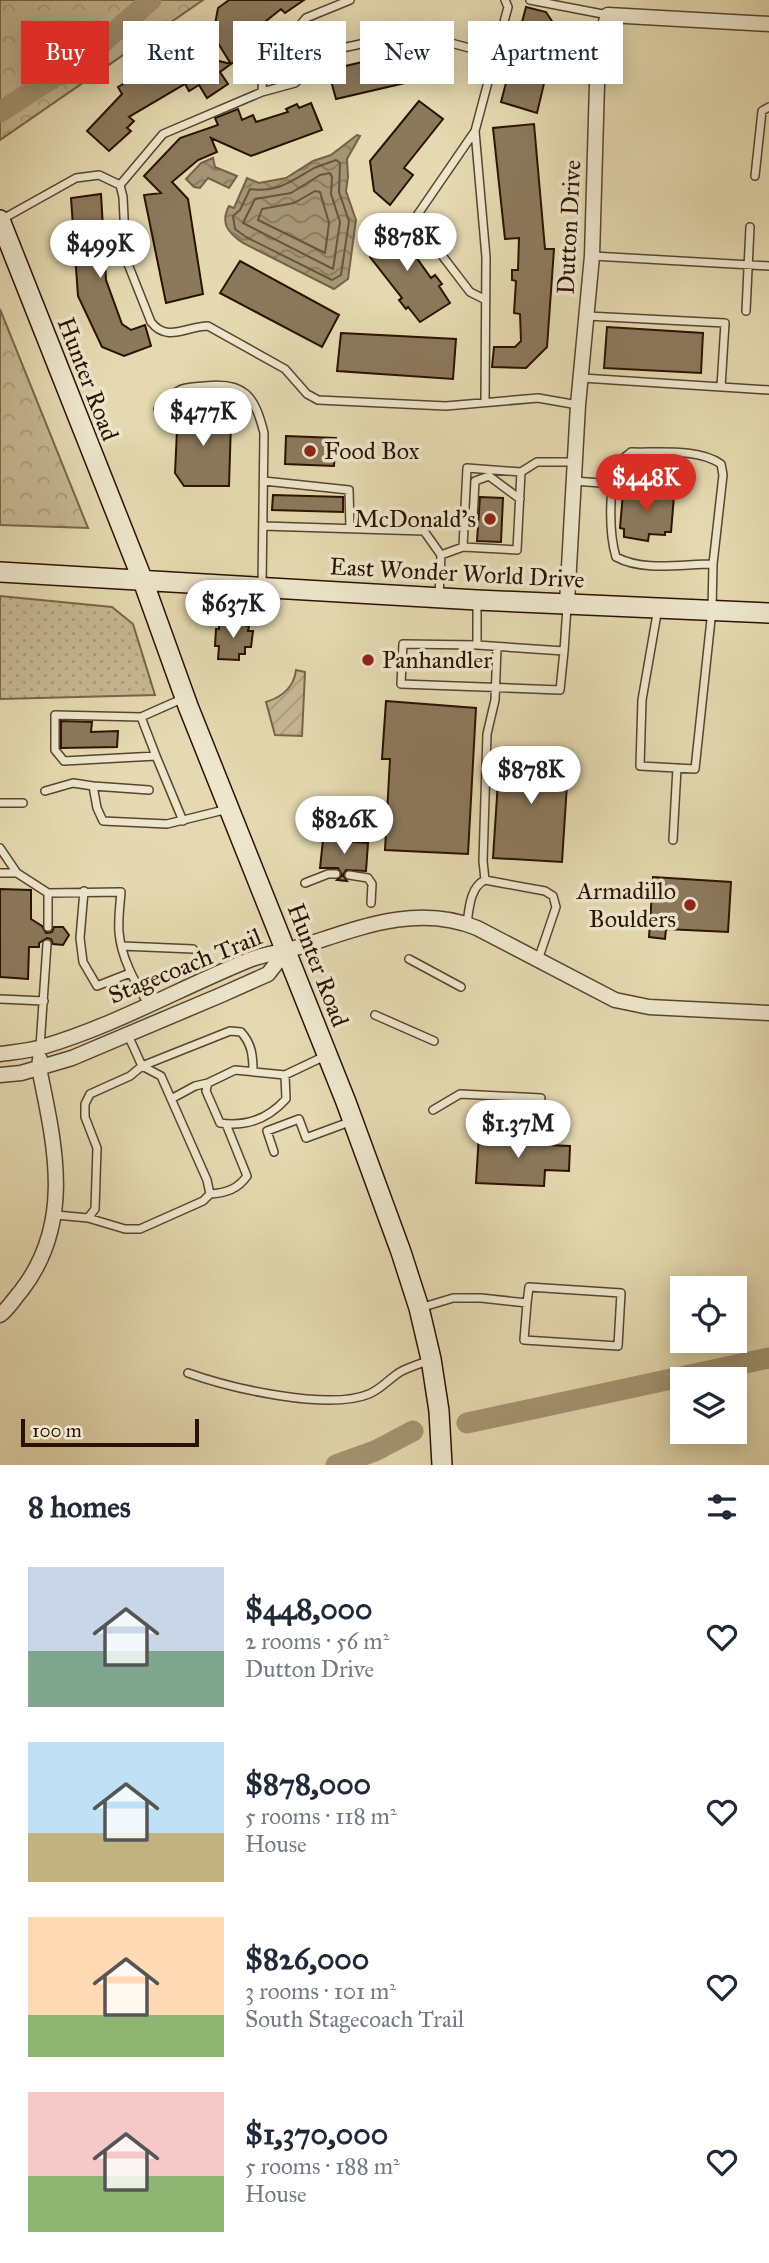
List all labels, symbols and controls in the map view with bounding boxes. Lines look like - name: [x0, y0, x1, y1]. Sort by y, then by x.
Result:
- chip: Buy: [21, 21, 109, 84]
- chip: Rent: [123, 21, 219, 84]
- chip: Filters: [233, 21, 346, 84]
- chip: New: [360, 21, 454, 84]
- chip: Apartment: [468, 21, 623, 84]
- street label: Dutton Drive: [550, 159, 588, 295]
- pin: $878K: [358, 214, 456, 273]
- pin: $499K: [51, 220, 149, 280]
- text: $878K: [374, 222, 440, 250]
- text: $499K: [66, 229, 134, 257]
- street label: Hunter Road: [51, 313, 125, 445]
- pin: $477K: [154, 388, 252, 448]
- text: $477K: [170, 397, 236, 425]
- place label: Food Box: [324, 436, 420, 466]
- marker: Food Box: [302, 443, 318, 459]
- pin: $448K: [597, 454, 695, 514]
- text: $448K: [612, 463, 680, 491]
- place label: McDonald's: [354, 504, 476, 534]
- marker: McDonald's: [482, 511, 498, 527]
- street label: East Wonder World Drive: [329, 551, 585, 595]
- pin: $637K: [184, 580, 282, 640]
- text: $637K: [201, 589, 265, 617]
- place label: Panhandler: [382, 645, 492, 675]
- marker: Panhandler: [360, 652, 376, 668]
- pin: $878K: [482, 746, 580, 806]
- text: $878K: [498, 755, 564, 783]
- pin: $826K: [295, 796, 393, 856]
- text: $826K: [311, 805, 377, 833]
- place label: Armadillo Boulders: [576, 876, 676, 934]
- marker: Armadillo Boulders: [682, 897, 698, 913]
- street label: Hunter Road: [281, 899, 355, 1031]
- street label: Stagecoach Trail: [104, 921, 267, 1010]
- pin: $1.37M: [461, 1100, 575, 1160]
- text: $1.37M: [482, 1109, 554, 1137]
- map controls: [670, 1276, 747, 1444]
- button: locate: [670, 1276, 747, 1353]
- button: layers: [670, 1367, 747, 1444]
- scale bar: [21, 1416, 200, 1448]
- text: 100 m: [32, 1419, 82, 1442]
- icon: filters: [703, 1488, 741, 1526]
- text: 8 homes: [28, 1489, 131, 1525]
- text: $448,000: [245, 1591, 373, 1627]
- icon: home: [84, 1595, 168, 1679]
- icon: heart: [703, 1618, 741, 1656]
- text: 2 rooms · 56 m²: [245, 1627, 389, 1655]
- text: Dutton Drive: [245, 1655, 374, 1683]
- text: $878,000: [245, 1766, 371, 1802]
- icon: home: [84, 1770, 168, 1854]
- icon: heart: [703, 1793, 741, 1831]
- text: 5 rooms · 118 m²: [245, 1802, 397, 1830]
- text: House: [245, 1830, 307, 1858]
- text: $826,000: [245, 1941, 369, 1977]
- icon: home: [84, 1945, 168, 2029]
- icon: heart: [703, 1968, 741, 2006]
- text: 3 rooms · 101 m²: [245, 1977, 396, 2005]
- text: South Stagecoach Trail: [245, 2005, 464, 2033]
- text: $1,370,000: [245, 2116, 388, 2152]
- icon: home: [84, 2120, 168, 2204]
- icon: heart: [703, 2143, 741, 2181]
- text: 5 rooms · 188 m²: [245, 2152, 400, 2180]
- text: House: [245, 2180, 307, 2208]

